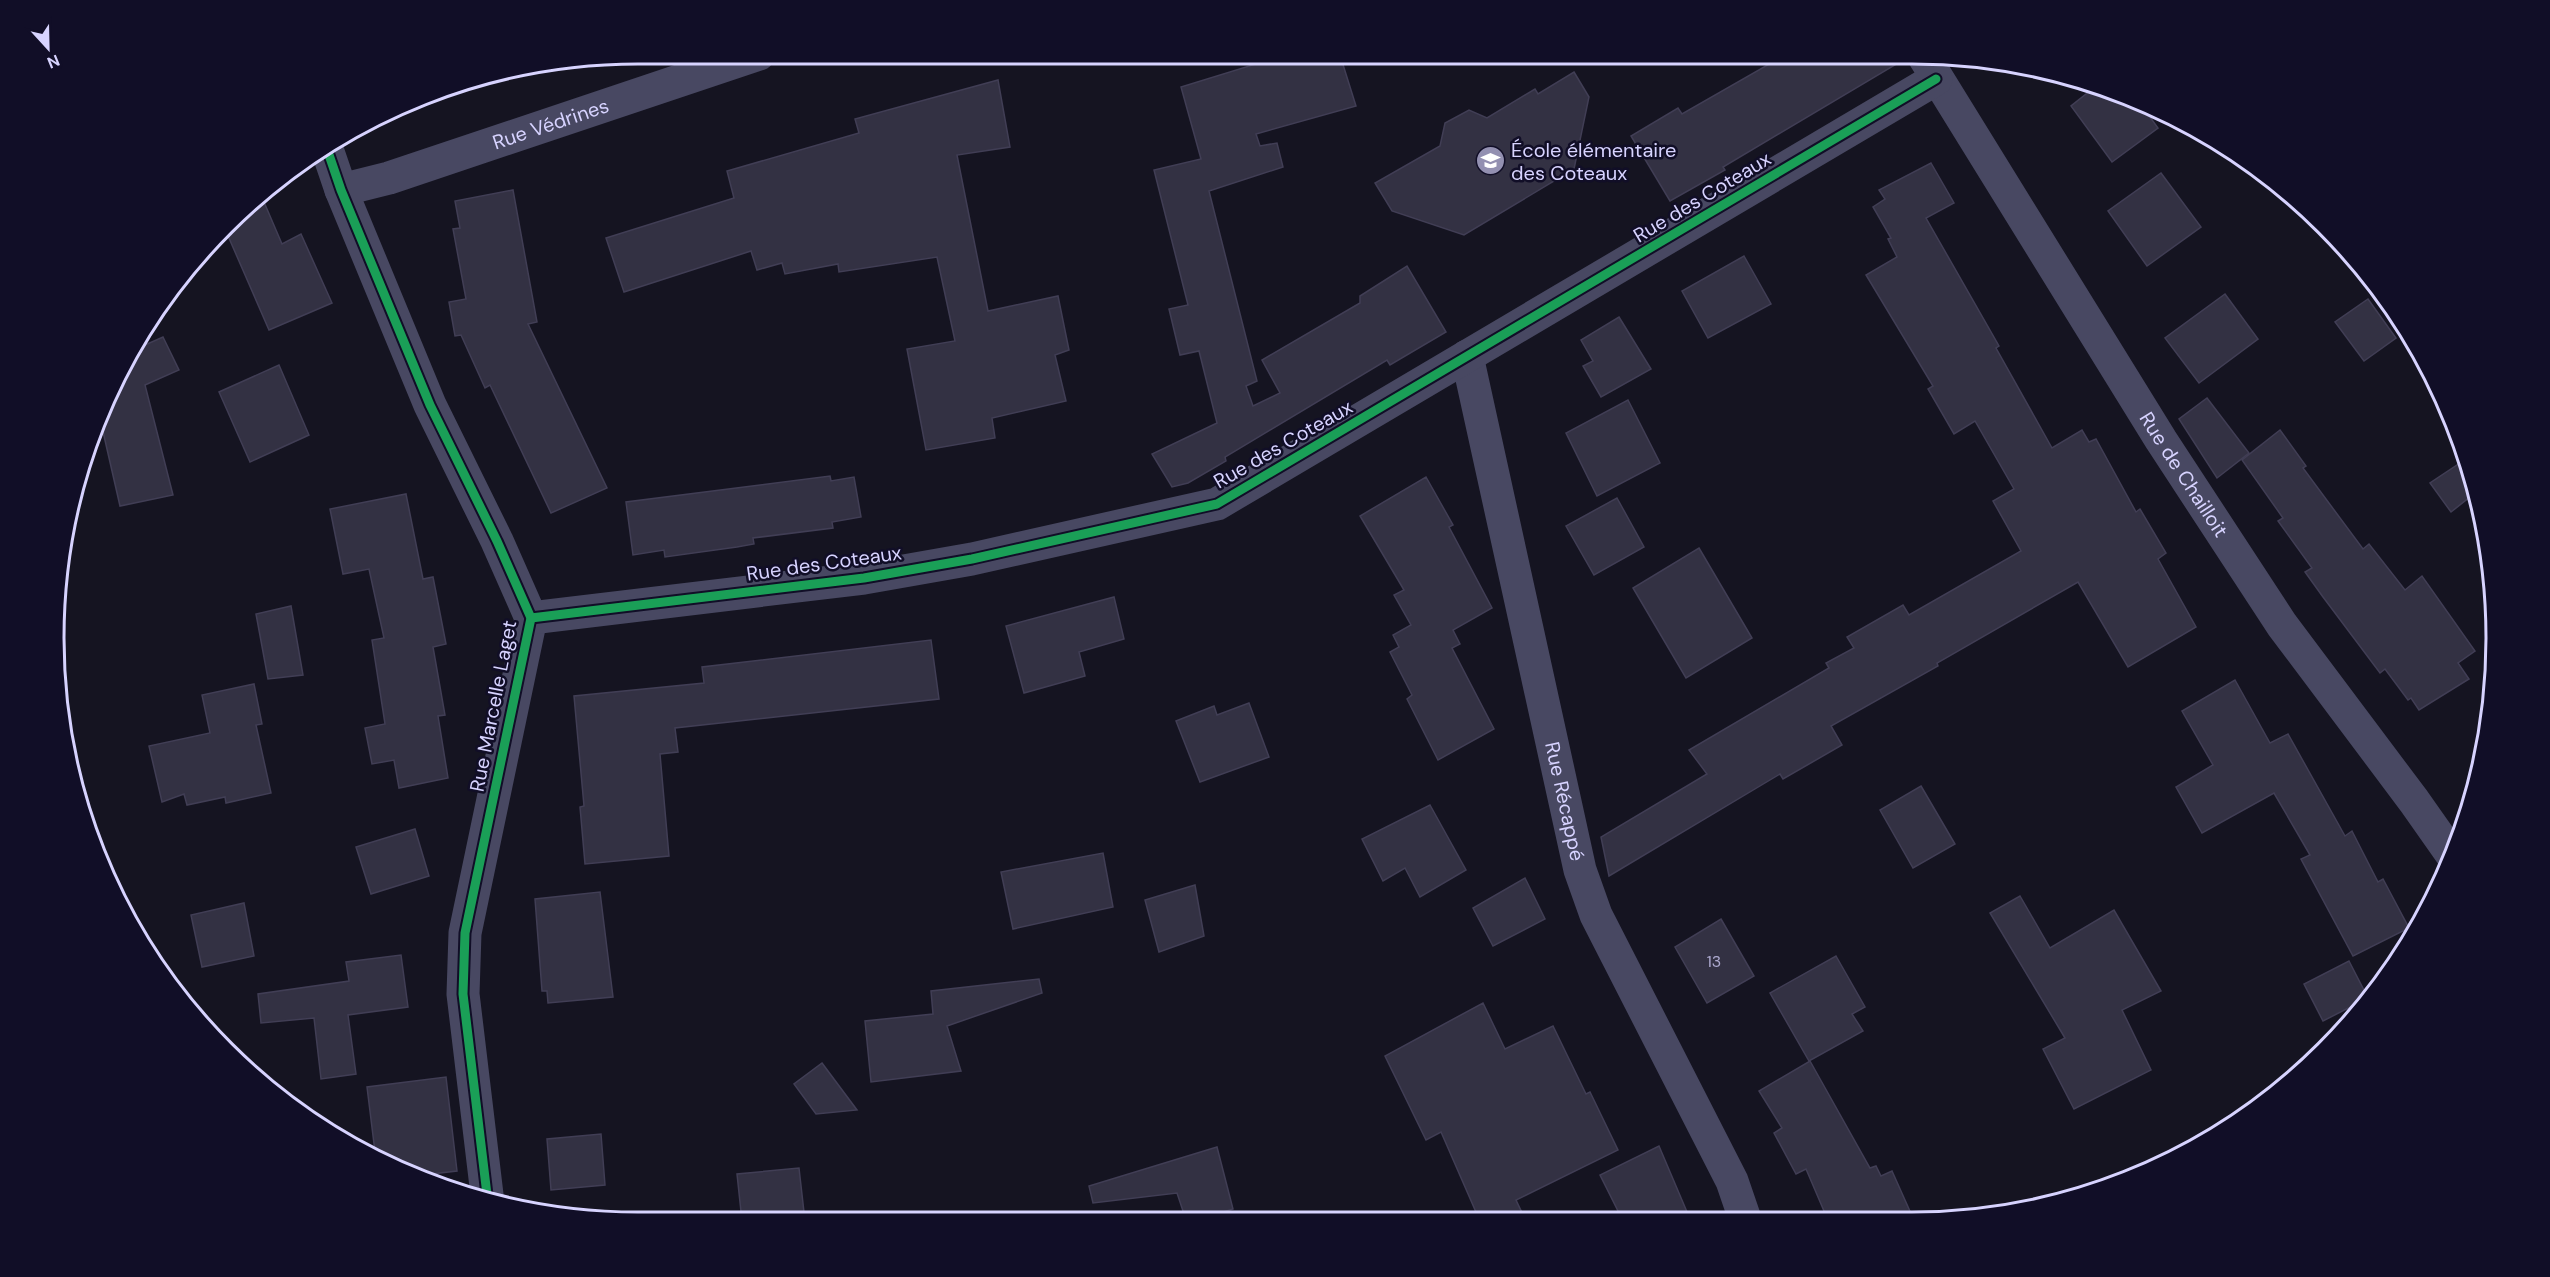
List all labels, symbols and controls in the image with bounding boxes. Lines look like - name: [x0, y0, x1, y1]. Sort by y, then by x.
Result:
- north arrow: [18, 18, 78, 78]
- text: N: [44, 50, 63, 73]
- street label: Rue Védrines: [489, 92, 612, 155]
- place label: École élémentaire des Coteaux: [1511, 137, 1676, 186]
- school or university icon: École élémentaire des Coteaux: [1474, 145, 1506, 177]
- street label: Rue des Coteaux: [1628, 146, 1776, 248]
- street label: Rue des Coteaux: [1209, 394, 1357, 494]
- street label: Rue de Chailloit: [2134, 407, 2234, 542]
- street label: Rue des Coteaux: [745, 539, 903, 587]
- street label: Rue Marcelle Laget: [464, 618, 522, 794]
- street label: Rue Récappé: [1539, 739, 1591, 863]
- house number: 13: [1707, 951, 1721, 972]

